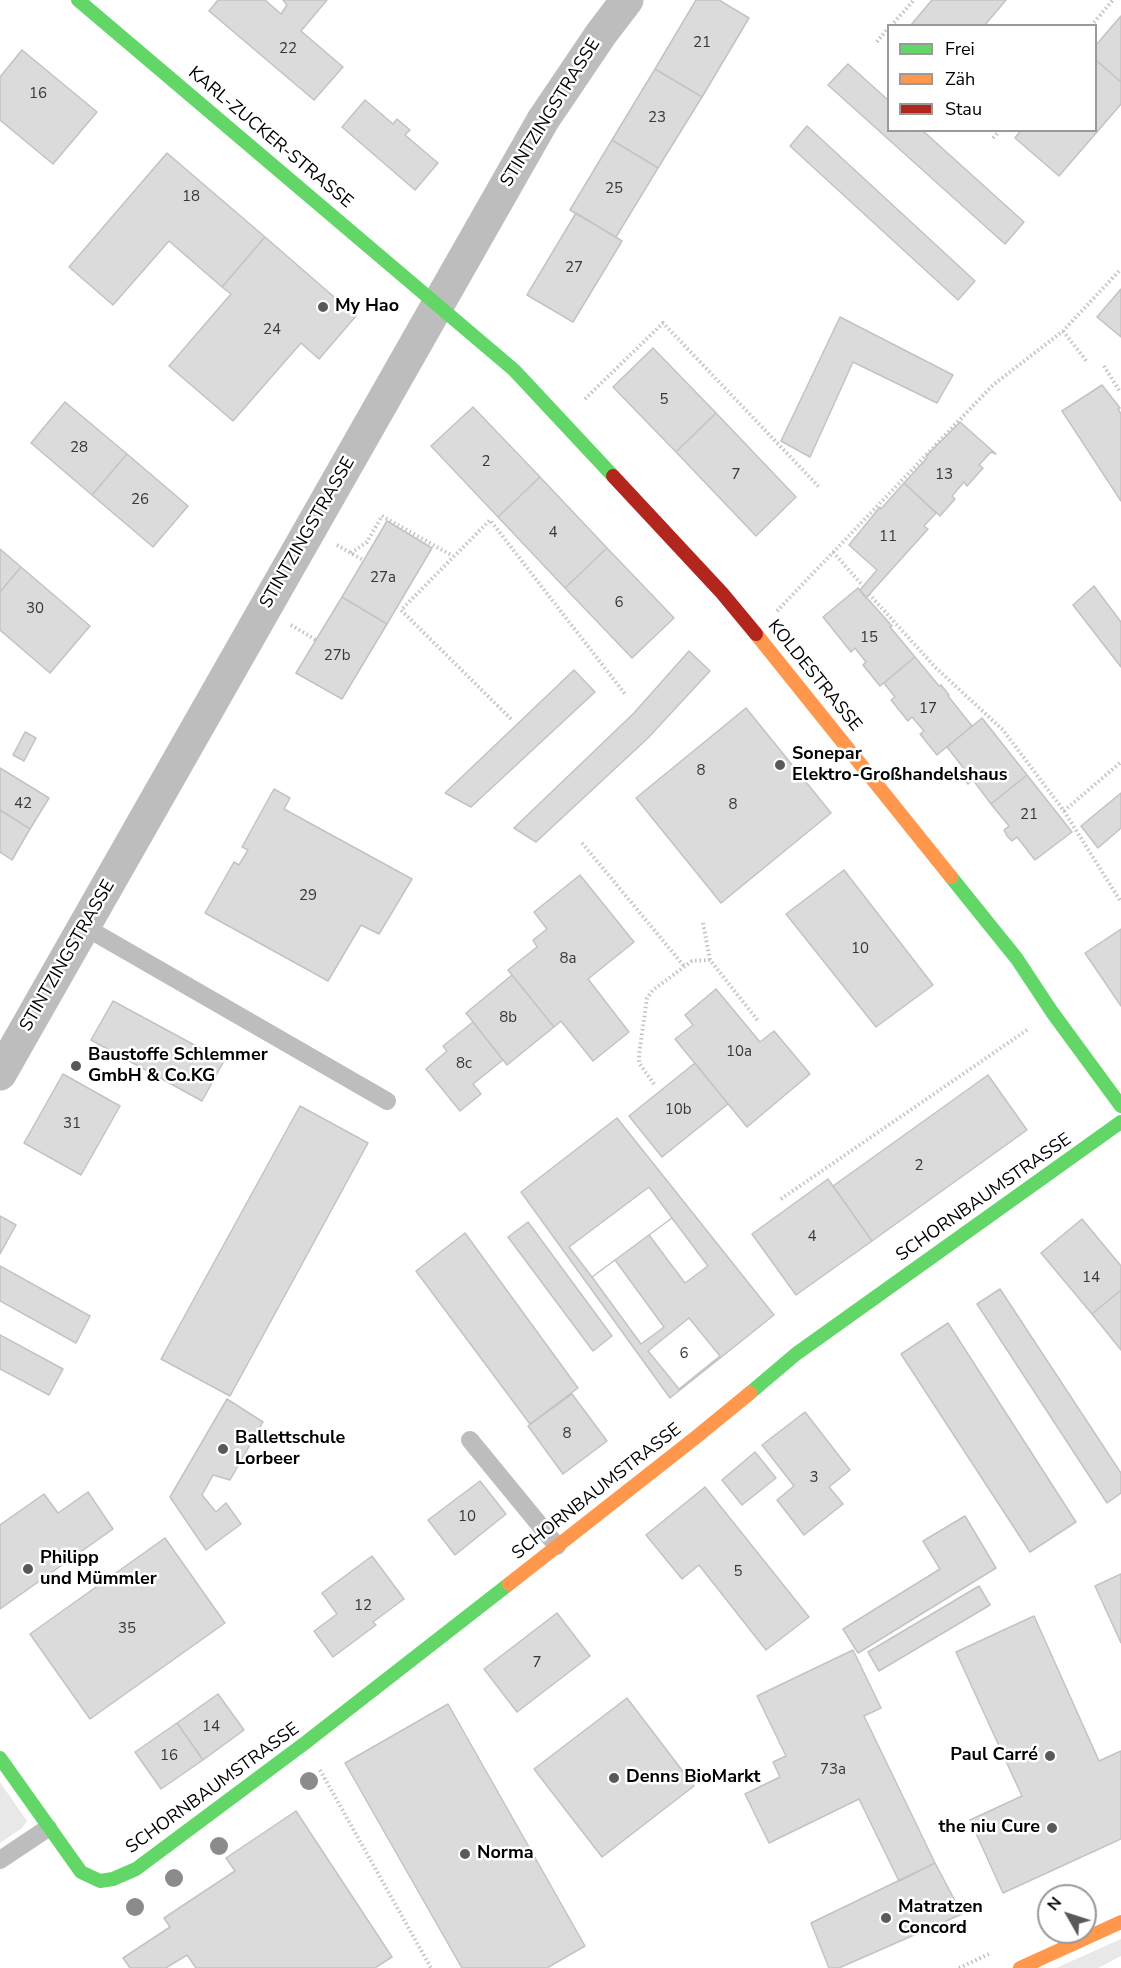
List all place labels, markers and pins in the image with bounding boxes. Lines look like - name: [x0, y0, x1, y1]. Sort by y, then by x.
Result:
- place label: My Hao: [335, 296, 399, 318]
- marker: My Hao: [316, 300, 330, 314]
- place label: Sonepar Elektro-Großhandelshaus: [792, 744, 1008, 786]
- marker: Sonepar Elektro-Großhandelshaus: [773, 758, 787, 772]
- place label: Baustoffe Schlemmer GmbH & Co.KG: [88, 1045, 268, 1088]
- marker: Baustoffe Schlemmer GmbH & Co.KG: [69, 1059, 83, 1073]
- place label: Ballettschule Lorbeer: [235, 1428, 345, 1470]
- marker: Ballettschule Lorbeer: [216, 1442, 230, 1456]
- place label: Philipp und Mümmler: [40, 1548, 157, 1590]
- marker: Philipp und Mümmler: [21, 1562, 35, 1576]
- place label: Paul Carré: [950, 1745, 1038, 1767]
- marker: Paul Carré: [1043, 1749, 1057, 1763]
- place label: Denns BioMarkt: [626, 1767, 760, 1789]
- marker: Denns BioMarkt: [607, 1771, 621, 1785]
- place label: the niu Cure: [938, 1817, 1040, 1839]
- marker: the niu Cure: [1045, 1821, 1059, 1835]
- place label: Norma: [477, 1843, 534, 1865]
- marker: Norma: [458, 1847, 472, 1861]
- place label: Matratzen Concord: [898, 1897, 983, 1940]
- marker: Matratzen Concord: [879, 1911, 893, 1925]

